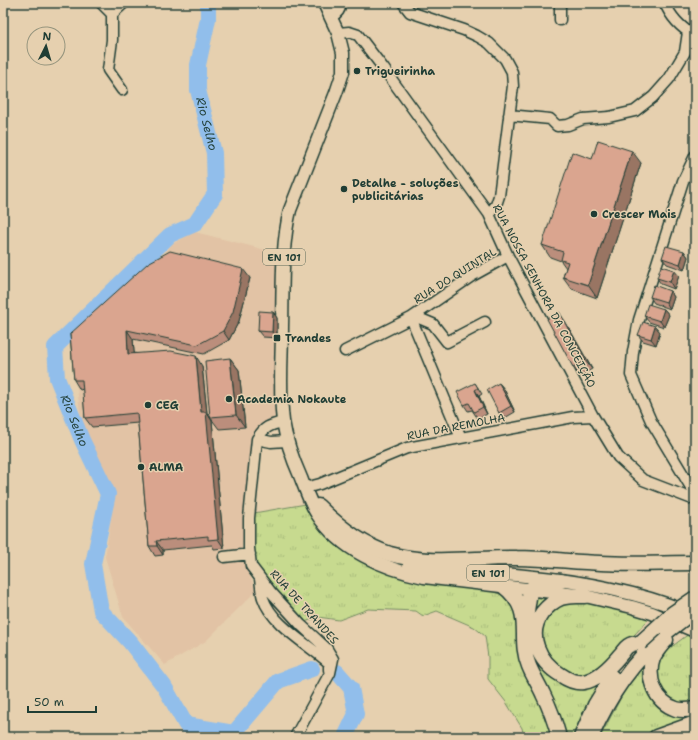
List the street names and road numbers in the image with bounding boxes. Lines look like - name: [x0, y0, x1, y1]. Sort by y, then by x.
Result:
- street label: RUA NOSSA SENHORA DA CONCEIÇÃO: [489, 201, 600, 391]
- street label: RUA DO QUINTAL: [411, 245, 499, 307]
- road number: EN 101: [263, 249, 305, 265]
- street label: RUA DA REMOLHA: [406, 410, 506, 444]
- road number: EN 101: [467, 565, 509, 581]
- street label: RUA DE TRANDES: [267, 567, 341, 647]

